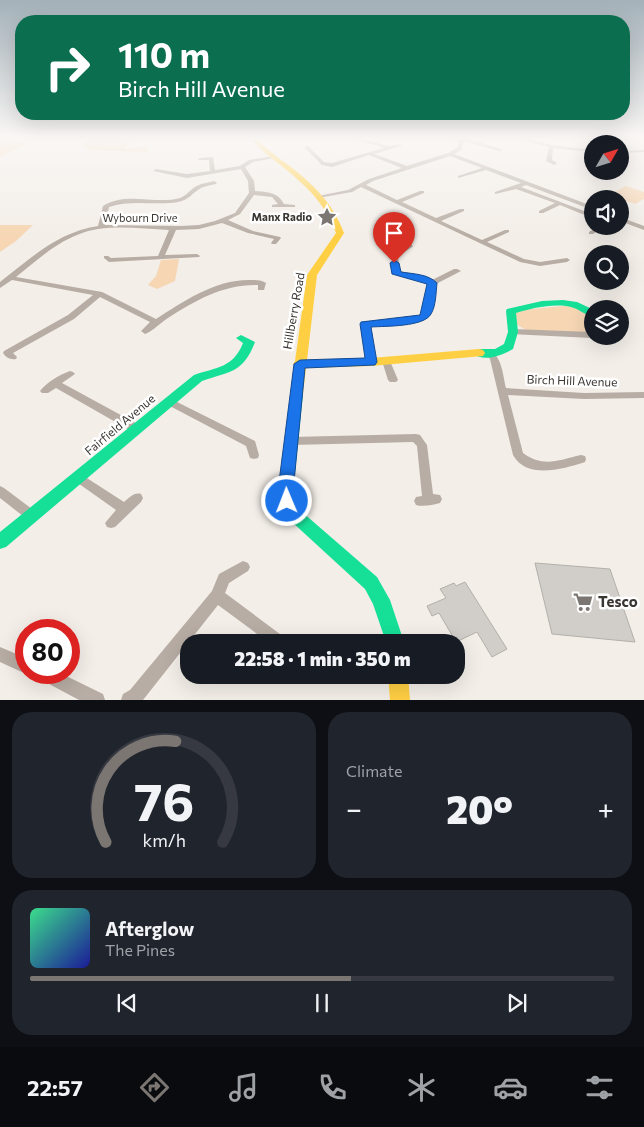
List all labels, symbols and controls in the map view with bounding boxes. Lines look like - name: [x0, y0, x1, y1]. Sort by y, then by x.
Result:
- text: 110 m: [118, 32, 210, 75]
- icon: right: [35, 35, 100, 100]
- text: Birch Hill Avenue: [118, 75, 285, 102]
- north arrow: [584, 135, 629, 180]
- map controls: [584, 135, 629, 345]
- button: sound: [584, 190, 629, 235]
- place icon: Manx Radio: [316, 206, 338, 228]
- place label: Manx Radio: [252, 210, 312, 223]
- street label: Wybourn Drive: [102, 211, 178, 224]
- pin: [373, 212, 415, 263]
- icon: arrive: [380, 219, 408, 247]
- button: search: [584, 245, 629, 290]
- street label: Hillberry Road: [279, 271, 307, 350]
- button: layers: [584, 300, 629, 345]
- street label: Birch Hill Avenue: [526, 371, 618, 389]
- street label: Fairfield Avenue: [81, 391, 157, 458]
- position arrow: [260, 474, 312, 526]
- supermarket icon: Tesco: [572, 591, 594, 613]
- place label: Tesco: [598, 592, 638, 610]
- speed limit sign: 80: [15, 619, 80, 684]
- text: 22:58 · 1 min · 350 m: [234, 647, 411, 670]
- text: Climate: [346, 761, 402, 780]
- text: 76: [134, 768, 194, 832]
- text: 20°: [446, 785, 513, 832]
- text: −: [346, 791, 362, 825]
- text: +: [598, 791, 614, 825]
- text: km/h: [142, 829, 186, 851]
- text: Afterglow: [105, 917, 194, 940]
- text: The Pines: [105, 940, 175, 959]
- icon: previous: [113, 989, 141, 1017]
- icon: pause: [308, 989, 336, 1017]
- icon: next: [503, 989, 531, 1017]
- icon: directions: [137, 1070, 172, 1105]
- icon: music: [226, 1070, 261, 1105]
- icon: phone: [315, 1070, 350, 1105]
- icon: climate: [404, 1070, 439, 1105]
- icon: car: [493, 1070, 528, 1105]
- icon: filters: [582, 1070, 617, 1105]
- text: 22:57: [27, 1074, 83, 1101]

